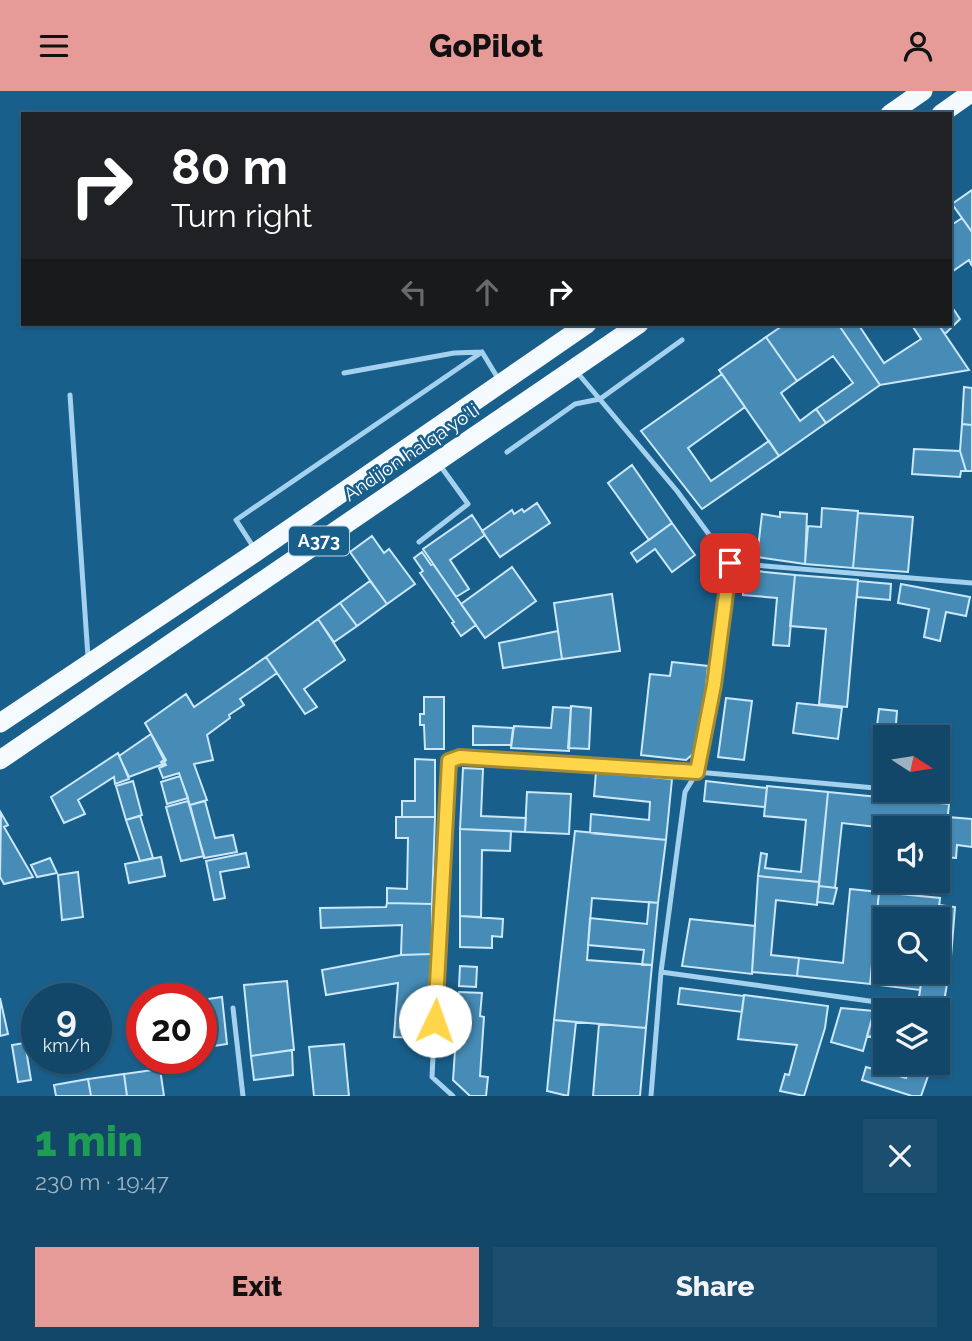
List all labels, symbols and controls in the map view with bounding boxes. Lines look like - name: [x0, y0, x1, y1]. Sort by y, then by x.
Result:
- icon: menu: [35, 27, 73, 65]
- text: GoPilot: [429, 27, 543, 64]
- icon: person: [899, 27, 937, 65]
- text: 80 m: [171, 138, 288, 195]
- icon: right: [56, 140, 147, 231]
- text: Turn right: [171, 197, 312, 234]
- icon: left: [395, 273, 433, 311]
- icon: ahead: [468, 273, 506, 311]
- icon: right: [541, 273, 579, 311]
- street label: Andijon halqa yo‘li: [339, 399, 483, 505]
- road number: A373: [289, 527, 349, 555]
- pin: [700, 533, 760, 593]
- icon: arrive: [711, 544, 749, 582]
- north arrow: [873, 725, 950, 801]
- map controls: [873, 725, 950, 1075]
- button: sound: [873, 816, 950, 893]
- button: search: [873, 907, 950, 984]
- speed limit sign: 20: [126, 983, 217, 1074]
- position arrow: [398, 984, 472, 1058]
- button: layers: [873, 998, 950, 1075]
- text: 9: [56, 999, 77, 1040]
- text: km/h: [43, 1035, 90, 1056]
- text: 1 min: [35, 1117, 143, 1166]
- button: close: [863, 1119, 937, 1193]
- text: 230 m · 19:47: [35, 1168, 169, 1195]
- button: Exit: [35, 1247, 479, 1327]
- button: Share: [493, 1247, 937, 1327]

